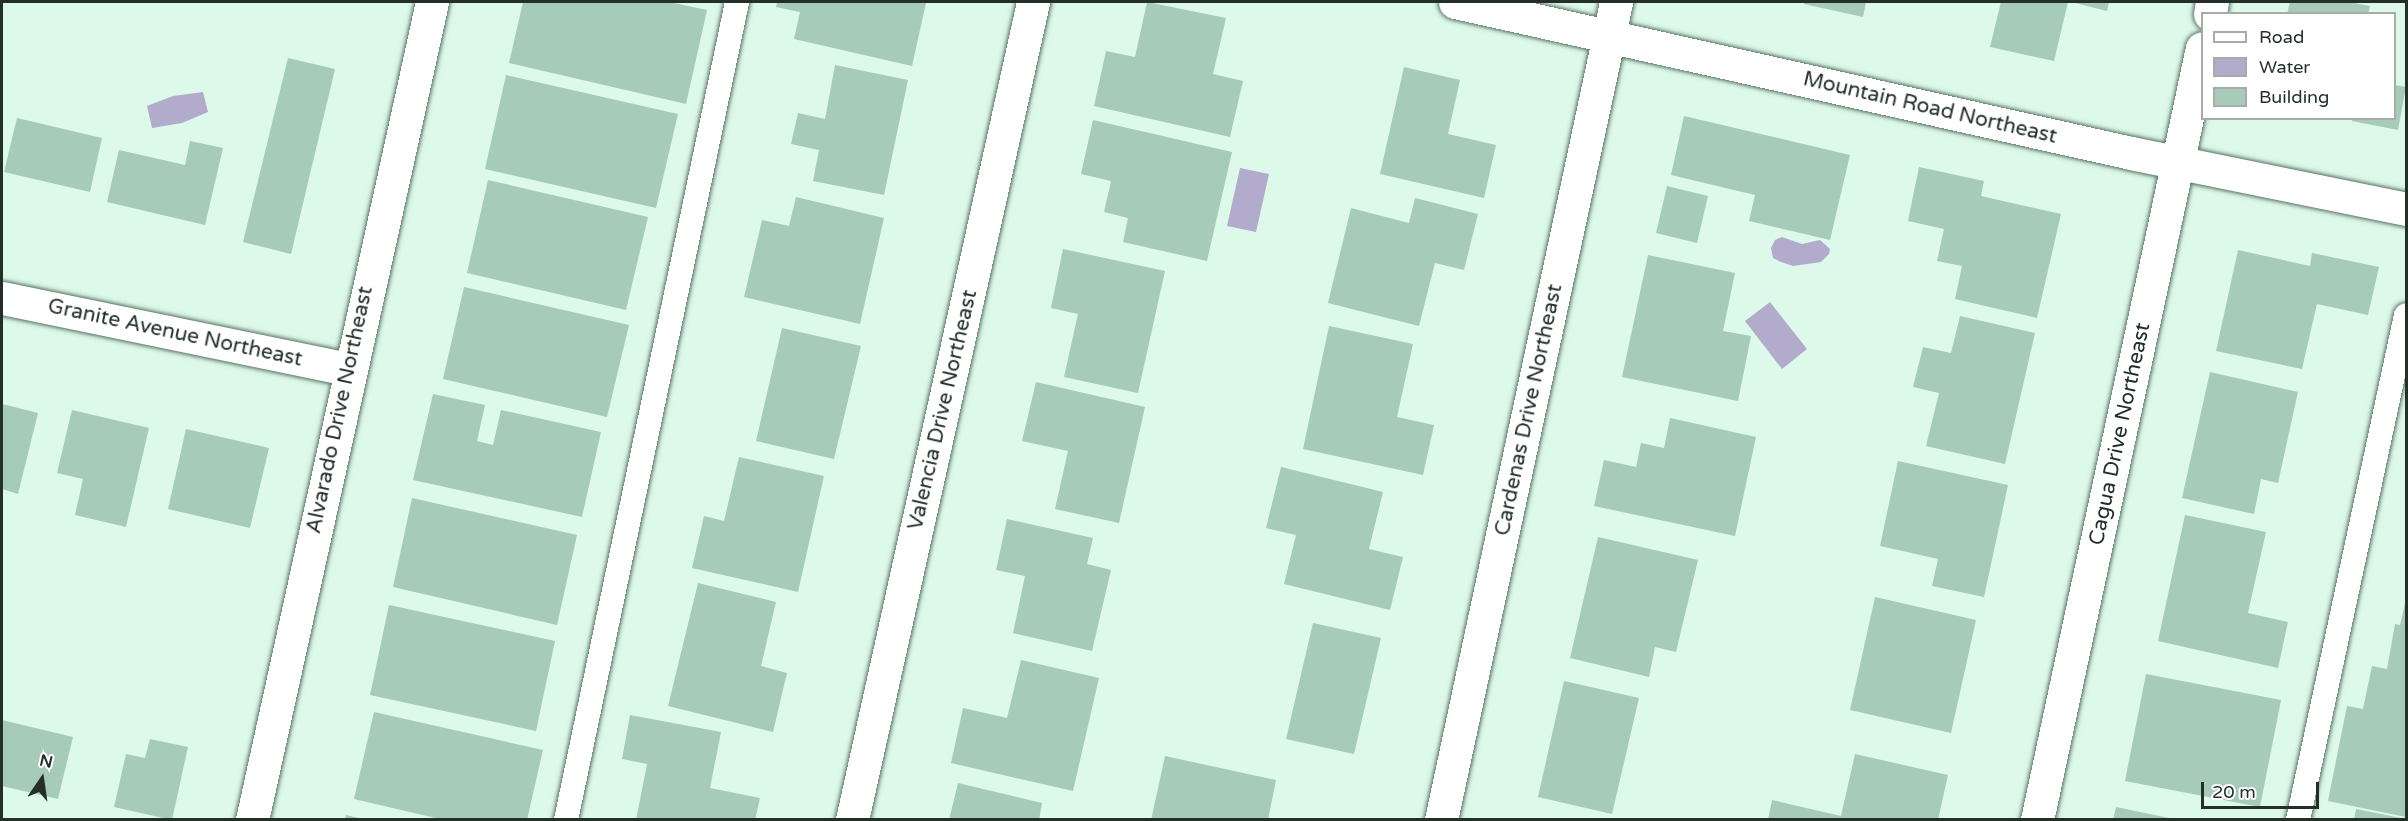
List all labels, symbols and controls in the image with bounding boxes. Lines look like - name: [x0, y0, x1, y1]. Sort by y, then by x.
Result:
- legend: [2201, 12, 2396, 120]
- text: Road: [2259, 26, 2304, 48]
- text: Water: [2259, 56, 2310, 78]
- street label: Mountain Road Northeast: [1801, 67, 2059, 149]
- text: Building: [2259, 86, 2329, 108]
- street label: Cardenas Drive Northeast: [1490, 282, 1568, 538]
- street label: Alvarado Drive Northeast: [301, 284, 379, 536]
- street label: Valencia Drive Northeast: [903, 287, 983, 533]
- street label: Granite Avenue Northeast: [45, 294, 305, 372]
- street label: Cagua Drive Northeast: [2084, 320, 2156, 548]
- north arrow: [12, 749, 72, 809]
- text: N: [38, 750, 55, 773]
- scale bar: [2204, 770, 2322, 808]
- text: 20 m: [2212, 781, 2256, 803]

